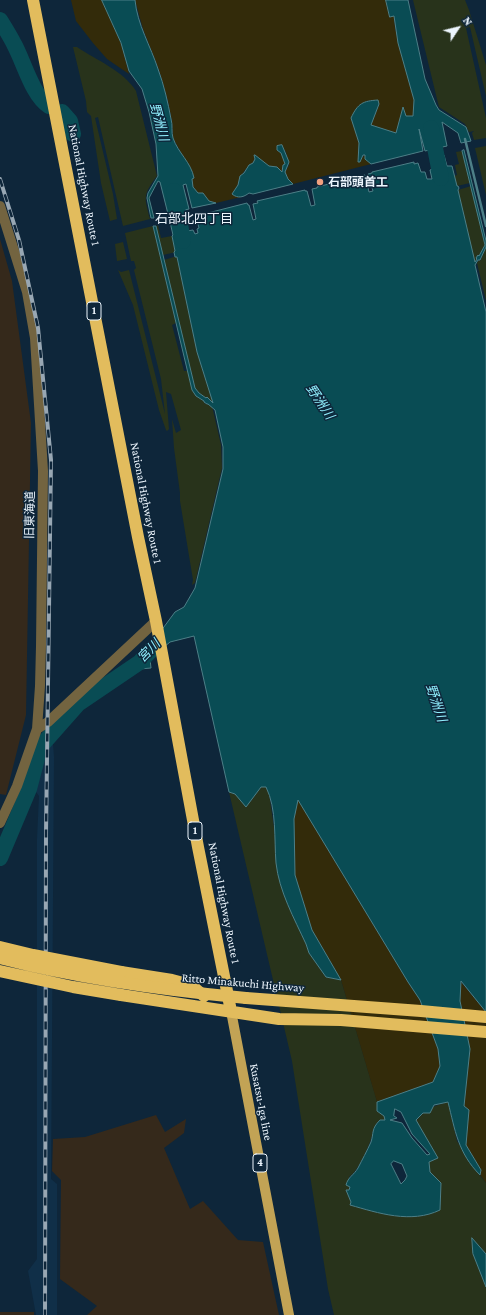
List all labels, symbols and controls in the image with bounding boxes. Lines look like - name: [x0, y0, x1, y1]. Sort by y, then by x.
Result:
- north arrow: [438, 8, 478, 48]
- text: N: [461, 15, 475, 28]
- water label: 野洲川: [146, 101, 172, 143]
- street label: National Highway Route 1: [65, 123, 103, 247]
- place label: 石部頭首工: [328, 175, 388, 189]
- marker: 石部頭首工: [315, 177, 325, 187]
- district label: 石部北四丁目: [155, 211, 233, 227]
- road number: 1: [87, 302, 101, 320]
- water label: 野洲川: [303, 381, 337, 423]
- street label: National Highway Route 1: [127, 441, 165, 565]
- street label: 旧東海道: [22, 491, 38, 539]
- water label: 宮川: [134, 636, 164, 666]
- water label: 野洲川: [422, 682, 450, 724]
- road number: 1: [188, 822, 202, 840]
- street label: National Highway Route 1: [205, 841, 243, 965]
- street label: Ritto Minakuchi Highway: [181, 970, 305, 996]
- street label: Kusatsu-Iga line: [247, 1062, 275, 1142]
- road number: 4: [253, 1154, 267, 1172]

